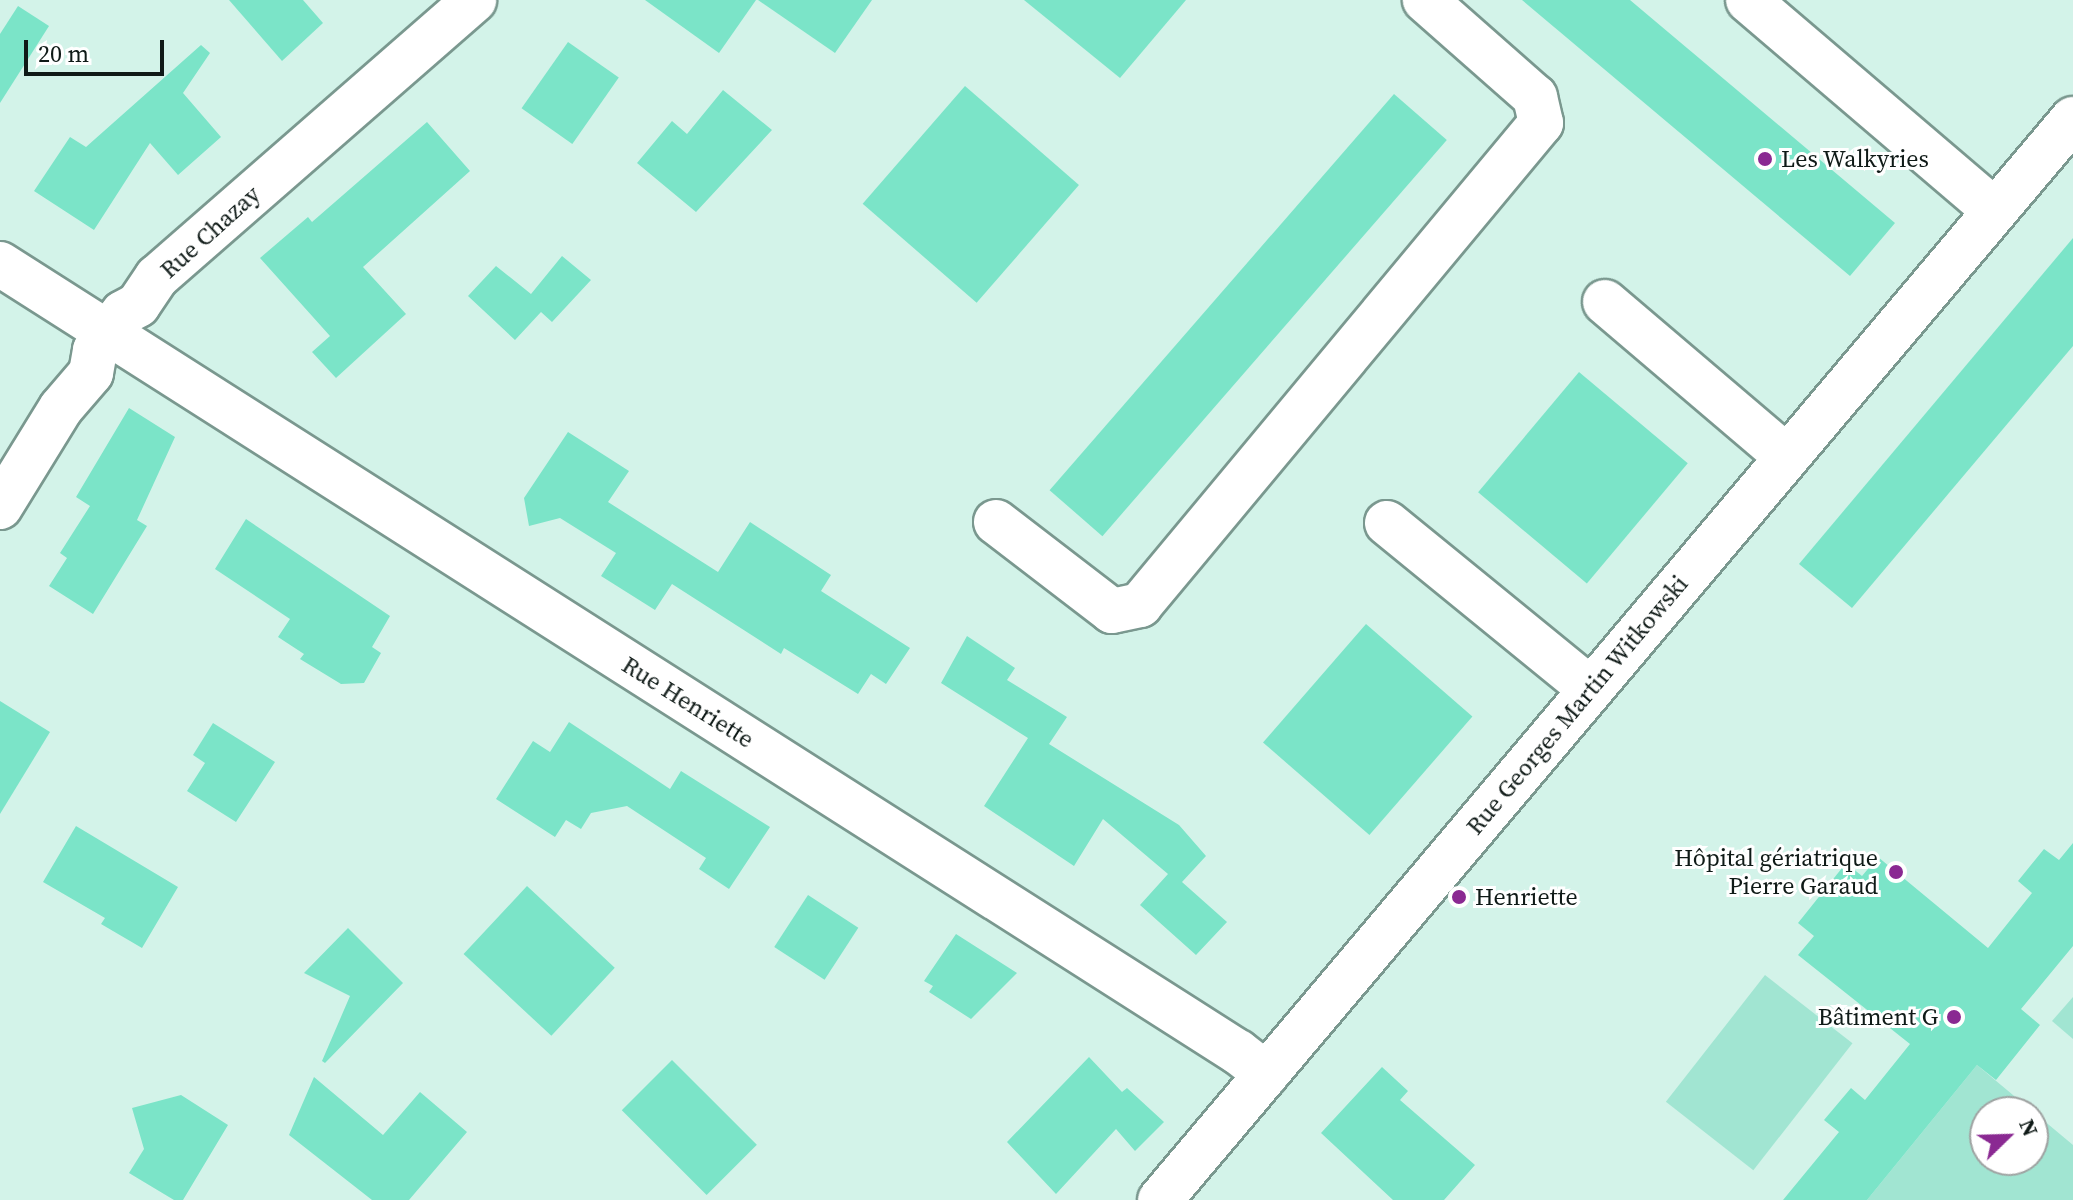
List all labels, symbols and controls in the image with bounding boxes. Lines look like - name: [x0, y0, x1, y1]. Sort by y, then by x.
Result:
- scale bar: [28, 24, 168, 74]
- text: 20 m: [38, 37, 89, 70]
- place label: Les Walkyries: [1781, 145, 1930, 173]
- marker: Les Walkyries: [1756, 150, 1774, 168]
- street label: Rue Chazay: [154, 180, 266, 284]
- street label: Rue Georges Martin Witkowski: [1460, 569, 1694, 841]
- street label: Rue Henriette: [617, 650, 759, 754]
- place label: Hôpital gériatrique Pierre Garaud: [1674, 844, 1878, 900]
- marker: Hôpital gériatrique Pierre Garaud: [1885, 861, 1907, 883]
- place label: Henriette: [1475, 883, 1578, 911]
- marker: Henriette: [1450, 888, 1468, 906]
- place label: Bâtiment G: [1818, 1003, 1938, 1031]
- marker: Bâtiment G: [1945, 1008, 1963, 1026]
- north arrow: [1969, 1096, 2049, 1176]
- text: N: [2012, 1114, 2046, 1141]

